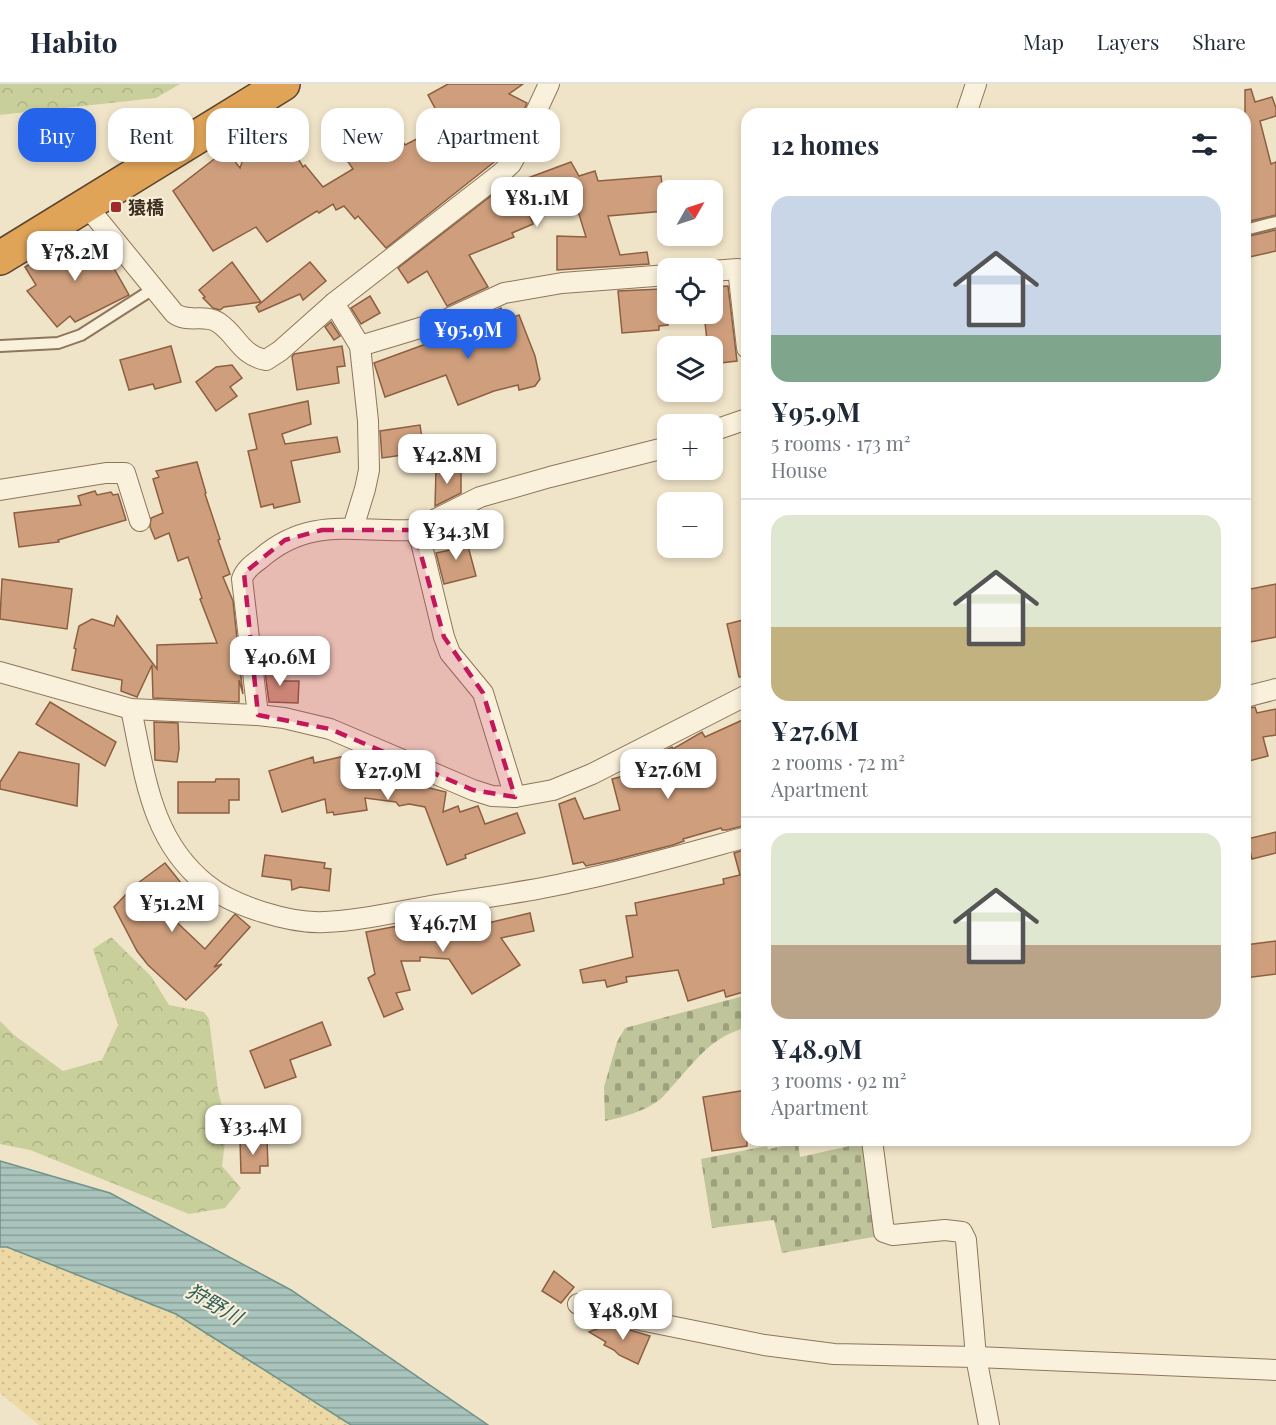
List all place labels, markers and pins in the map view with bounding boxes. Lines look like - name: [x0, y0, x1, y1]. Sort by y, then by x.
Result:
- pin: ¥81.1M: [488, 177, 586, 228]
- place label: 猿橋: [128, 195, 164, 219]
- marker: 猿橋: [109, 200, 123, 214]
- pin: ¥78.2M: [26, 231, 124, 282]
- pin: ¥95.9M: [419, 309, 517, 360]
- pin: ¥42.8M: [398, 434, 496, 485]
- pin: ¥34.3M: [407, 510, 505, 561]
- pin: ¥40.6M: [231, 636, 329, 687]
- pin: ¥27.6M: [619, 749, 717, 800]
- pin: ¥27.9M: [339, 750, 437, 801]
- pin: ¥51.2M: [123, 882, 221, 933]
- pin: ¥46.7M: [394, 902, 492, 953]
- pin: ¥33.4M: [204, 1105, 302, 1156]
- pin: ¥48.9M: [574, 1290, 672, 1341]

